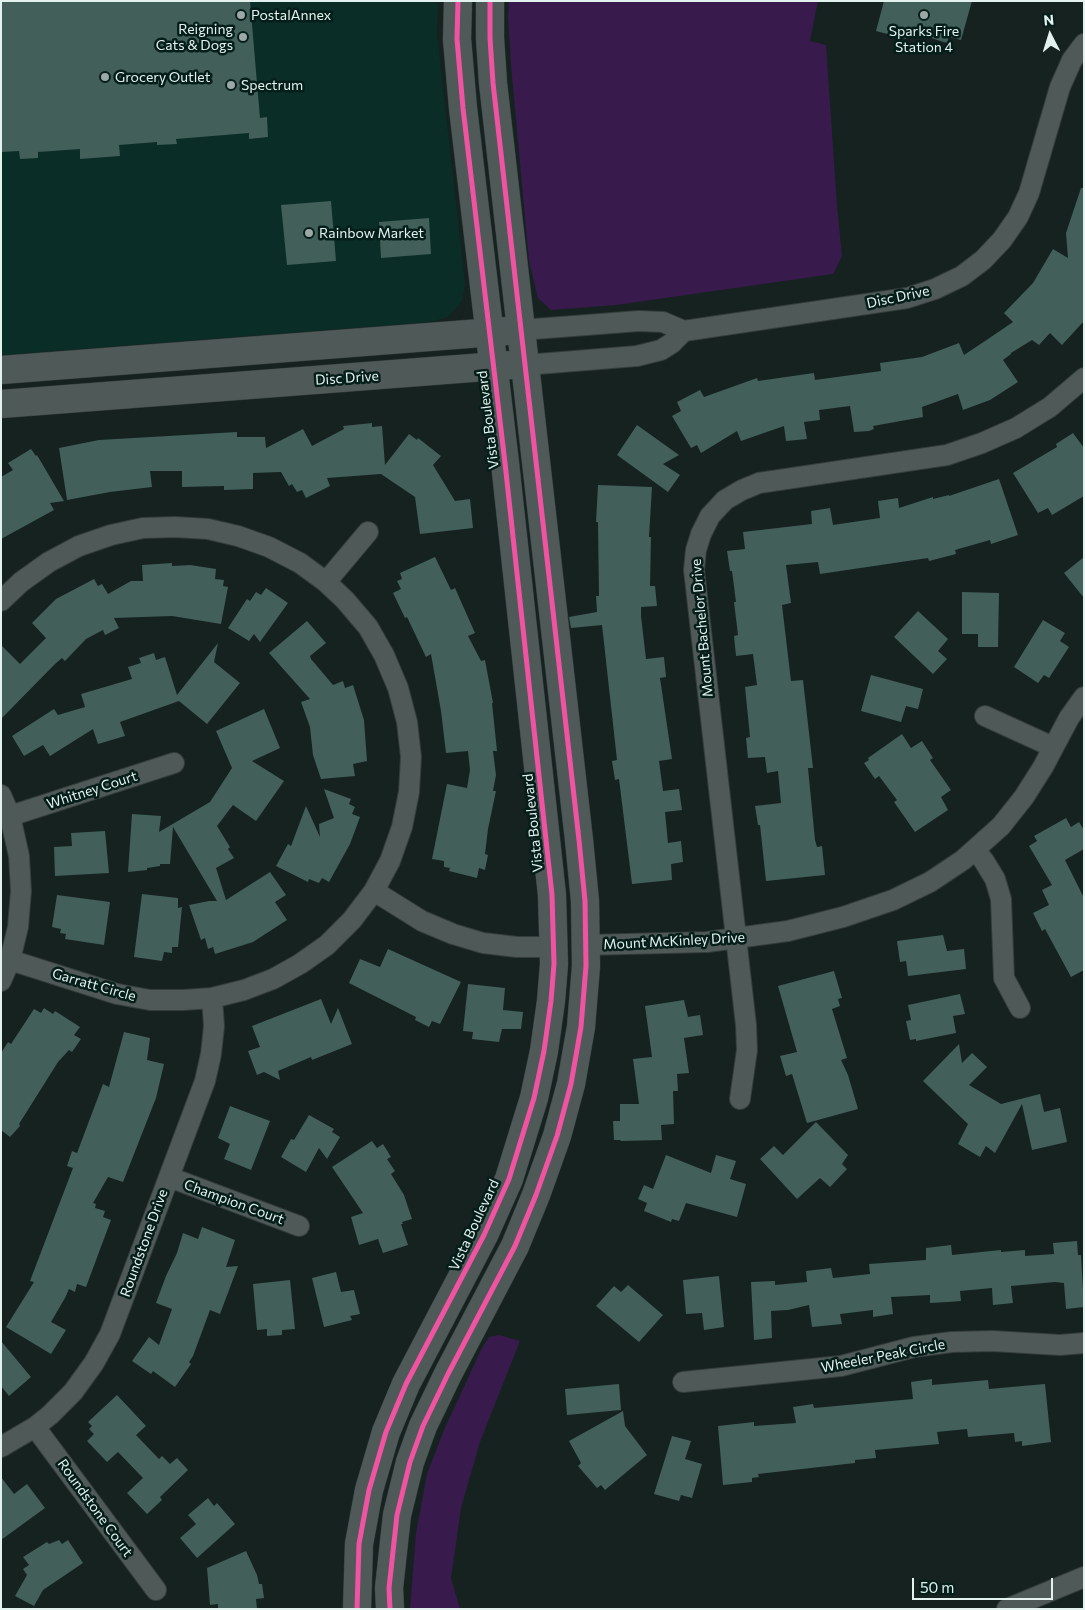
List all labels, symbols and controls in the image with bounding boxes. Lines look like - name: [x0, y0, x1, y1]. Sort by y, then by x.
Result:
- place label: PostalAnnex: [251, 7, 331, 23]
- marker: PostalAnnex: [235, 9, 247, 21]
- marker: Sparks Fire Station 4: [918, 9, 930, 21]
- north arrow: [1025, 10, 1075, 60]
- text: N: [1043, 11, 1055, 28]
- place label: Reigning Cats & Dogs: [156, 21, 233, 54]
- place label: Sparks Fire Station 4: [889, 23, 959, 56]
- marker: Reigning Cats & Dogs: [237, 31, 249, 43]
- place label: Grocery Outlet: [115, 69, 210, 85]
- marker: Grocery Outlet: [99, 71, 111, 83]
- place label: Spectrum: [241, 77, 303, 93]
- marker: Spectrum: [225, 79, 237, 91]
- place label: Rainbow Market: [319, 225, 424, 241]
- marker: Rainbow Market: [303, 227, 315, 239]
- street label: Disc Drive: [865, 282, 931, 312]
- street label: Disc Drive: [315, 367, 379, 389]
- street label: Vista Boulevard: [474, 370, 502, 470]
- street label: Mount Bachelor Drive: [688, 558, 716, 698]
- street label: Whitney Court: [45, 768, 139, 812]
- street label: Vista Boulevard: [519, 773, 547, 873]
- street label: Mount McKinley Drive: [603, 929, 745, 953]
- street label: Garratt Circle: [50, 965, 138, 1005]
- street label: Champion Court: [182, 1176, 286, 1228]
- street label: Vista Boulevard: [445, 1177, 503, 1273]
- street label: Roundstone Drive: [117, 1187, 171, 1299]
- street label: Wheeler Peak Circle: [819, 1336, 947, 1376]
- street label: Roundstone Court: [54, 1456, 136, 1560]
- scale bar: [915, 1568, 1056, 1600]
- text: 50 m: [920, 1578, 954, 1596]

